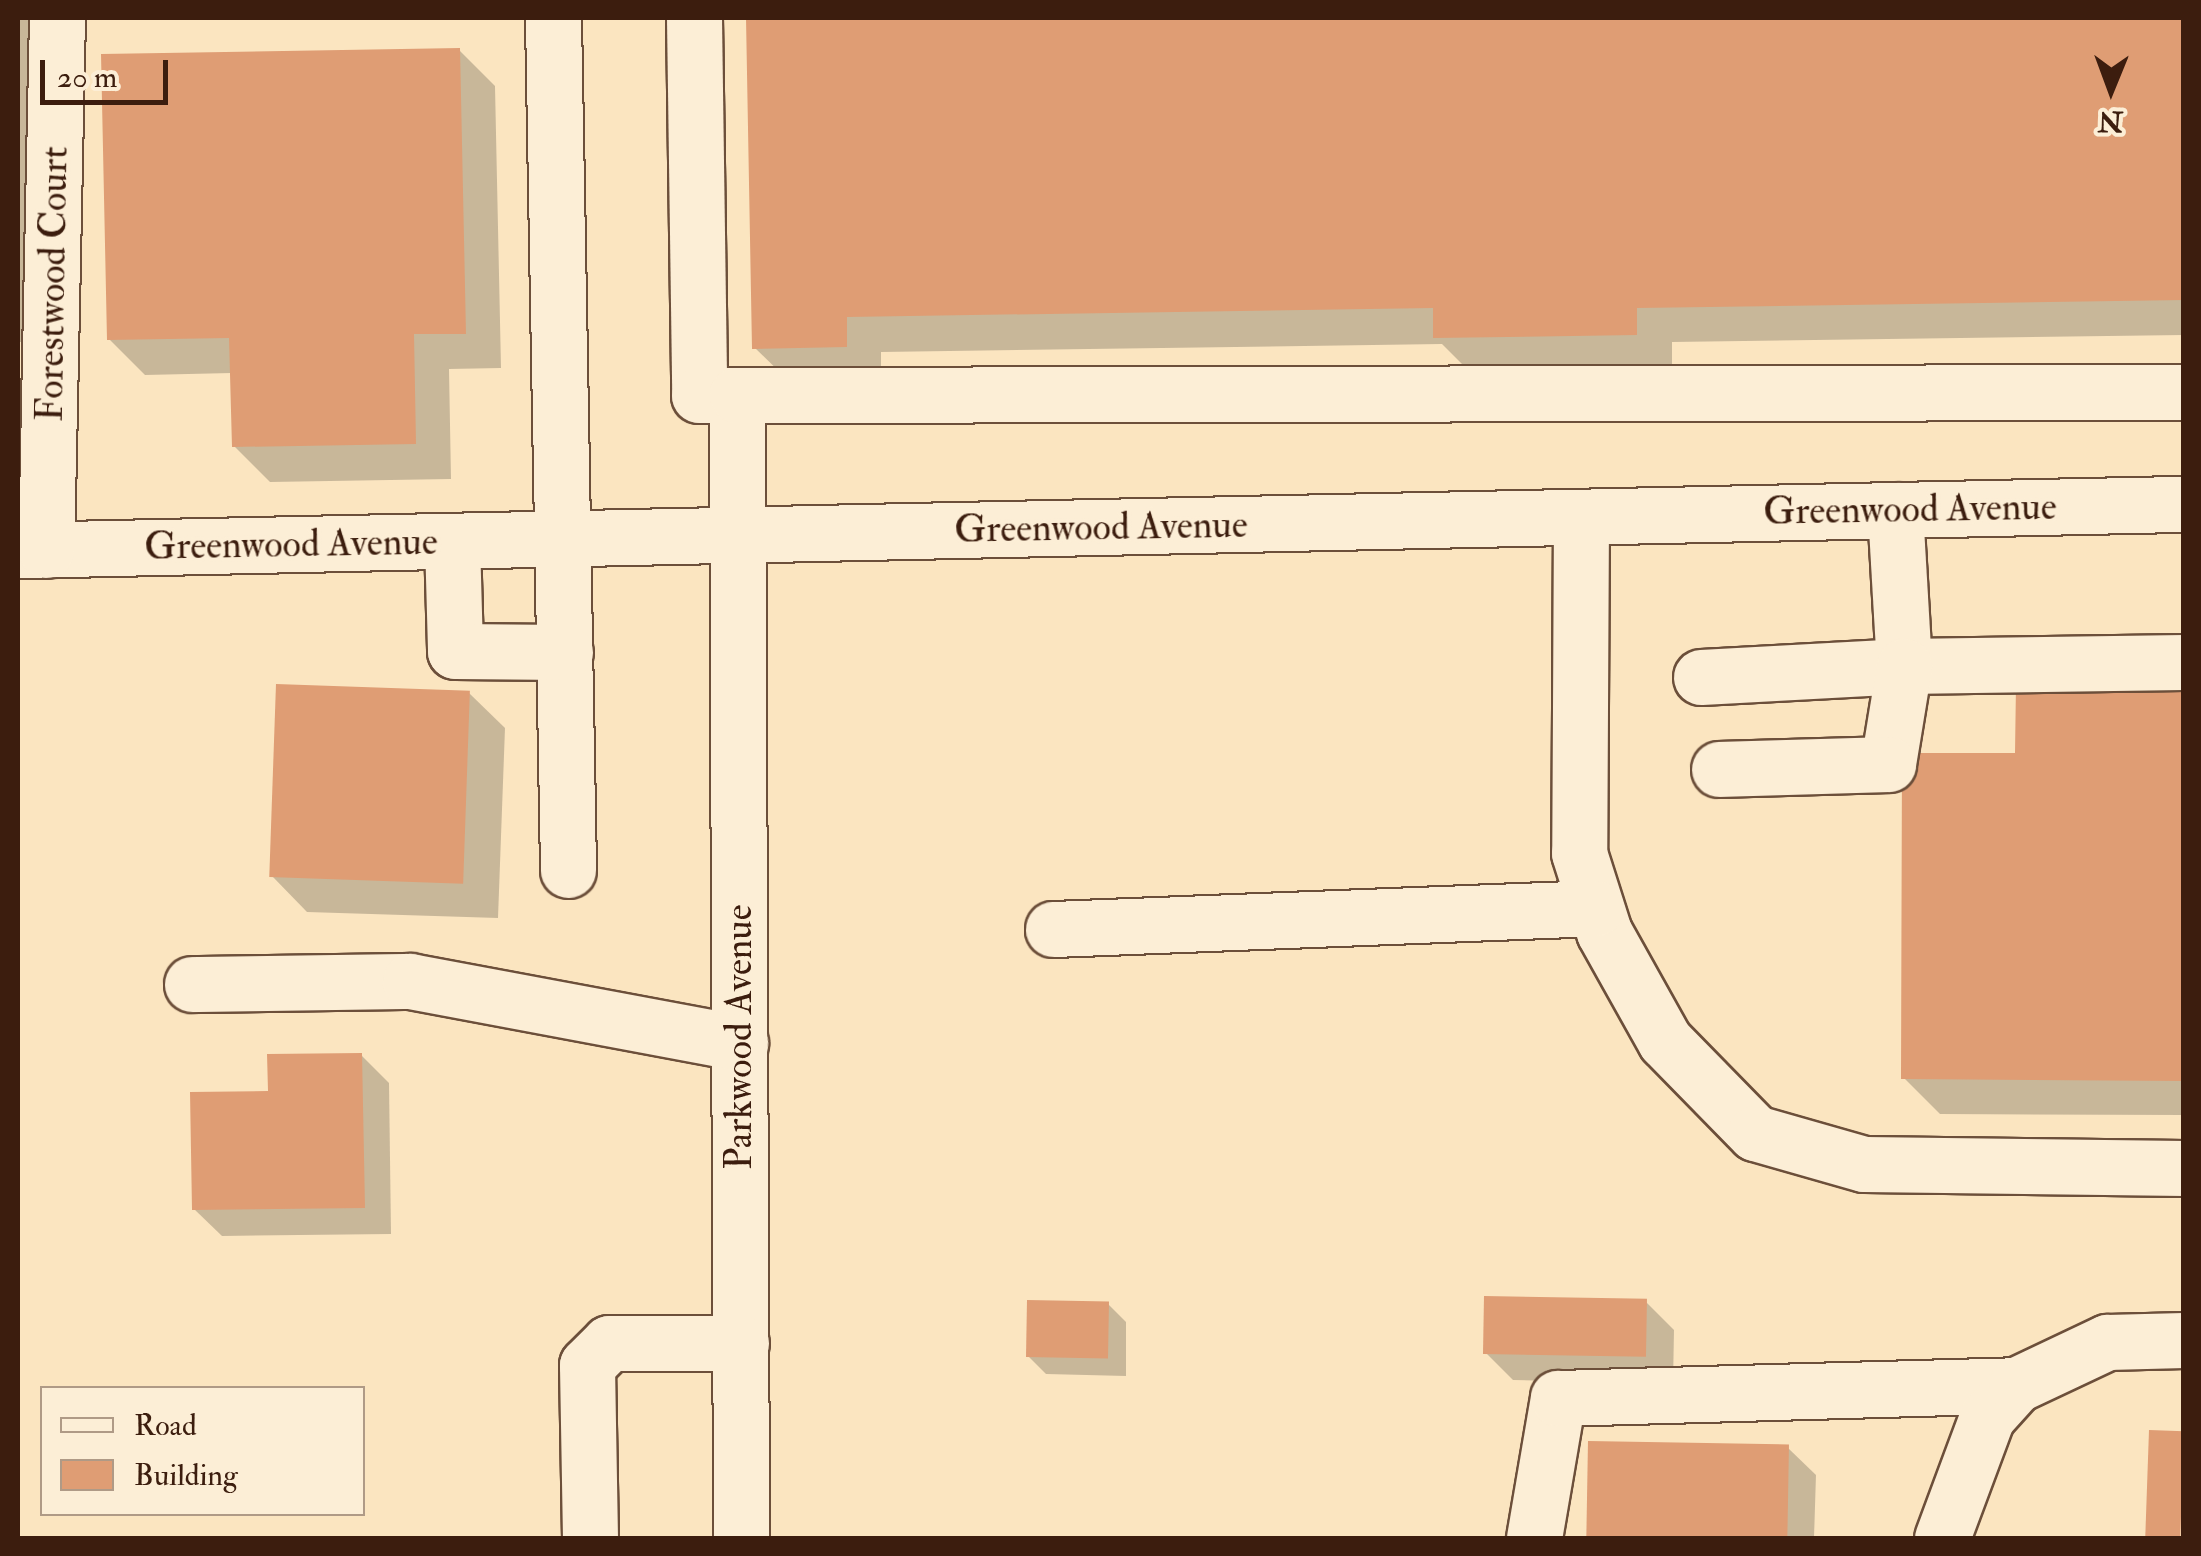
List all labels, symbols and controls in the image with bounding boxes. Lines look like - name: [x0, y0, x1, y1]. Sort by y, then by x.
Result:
- scale bar: [45, 40, 172, 102]
- north arrow: [2061, 40, 2161, 140]
- text: 20 m: [57, 59, 117, 96]
- text: N: [2098, 103, 2123, 138]
- street label: Forestwood Court: [28, 146, 78, 422]
- street label: Greenwood Avenue: [1763, 485, 2057, 535]
- street label: Greenwood Avenue: [954, 503, 1248, 553]
- street label: Greenwood Avenue: [144, 520, 438, 570]
- street label: Parkwood Avenue: [717, 904, 763, 1170]
- legend: [40, 1386, 365, 1516]
- text: Road: [134, 1407, 197, 1444]
- text: Building: [134, 1457, 238, 1494]

